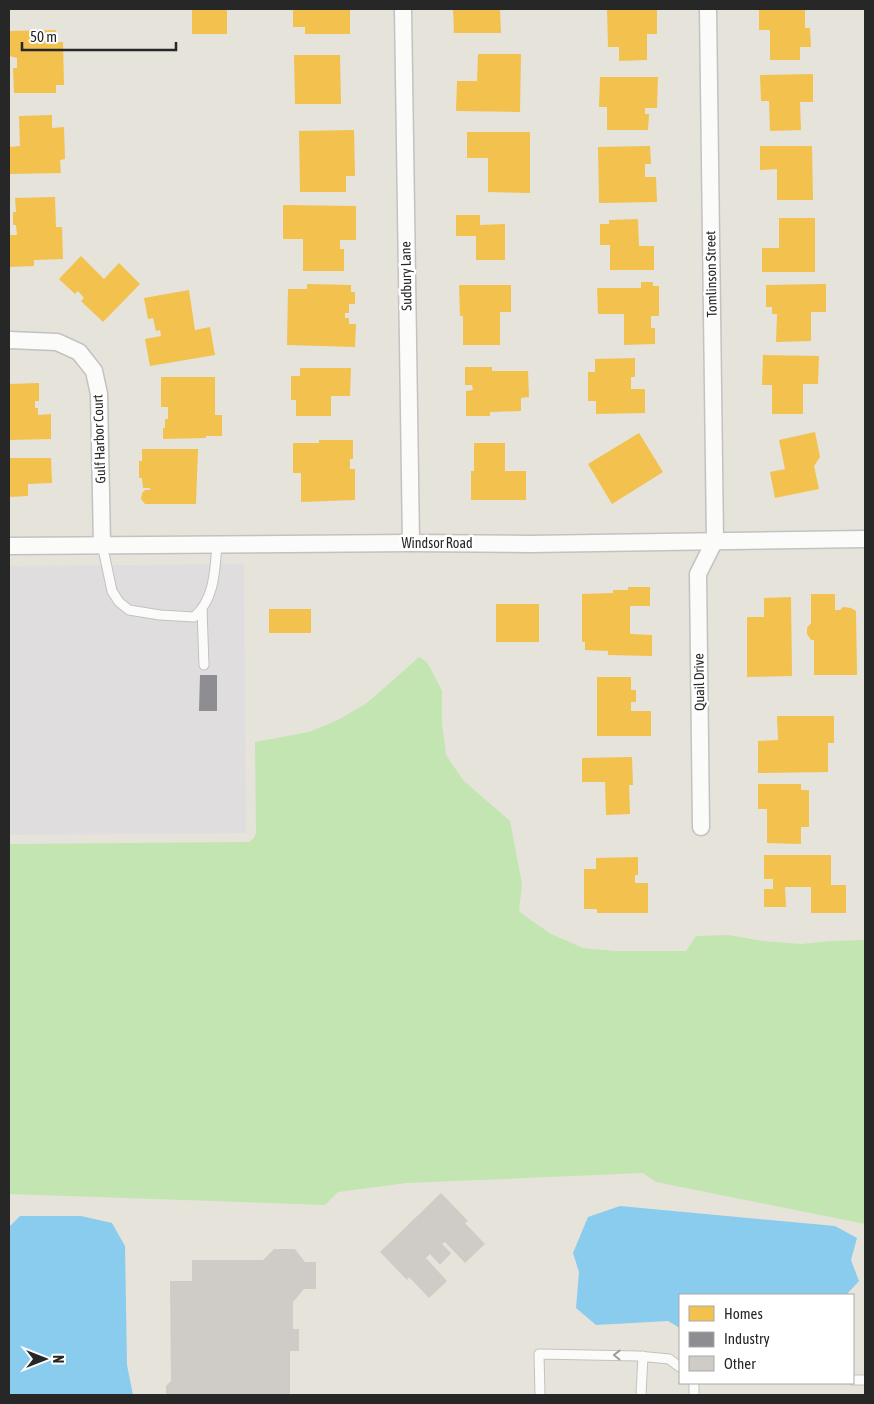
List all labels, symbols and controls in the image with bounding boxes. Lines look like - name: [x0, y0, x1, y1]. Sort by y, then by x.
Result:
- scale bar: [22, 20, 176, 52]
- text: 50 m: [30, 28, 57, 45]
- street label: Tomlinson Street: [702, 231, 720, 317]
- street label: Sudbury Lane: [397, 241, 415, 311]
- street label: Gulf Harbor Court: [89, 394, 109, 484]
- street label: Windsor Road: [401, 535, 473, 551]
- street label: Quail Drive: [690, 653, 708, 711]
- legend: [679, 1294, 854, 1384]
- text: Homes: [724, 1305, 763, 1322]
- text: Industry: [724, 1330, 770, 1347]
- north arrow: [20, 1334, 70, 1384]
- one-way arrow: [613, 1350, 620, 1360]
- text: N: [50, 1355, 66, 1363]
- text: Other: [724, 1355, 756, 1372]

